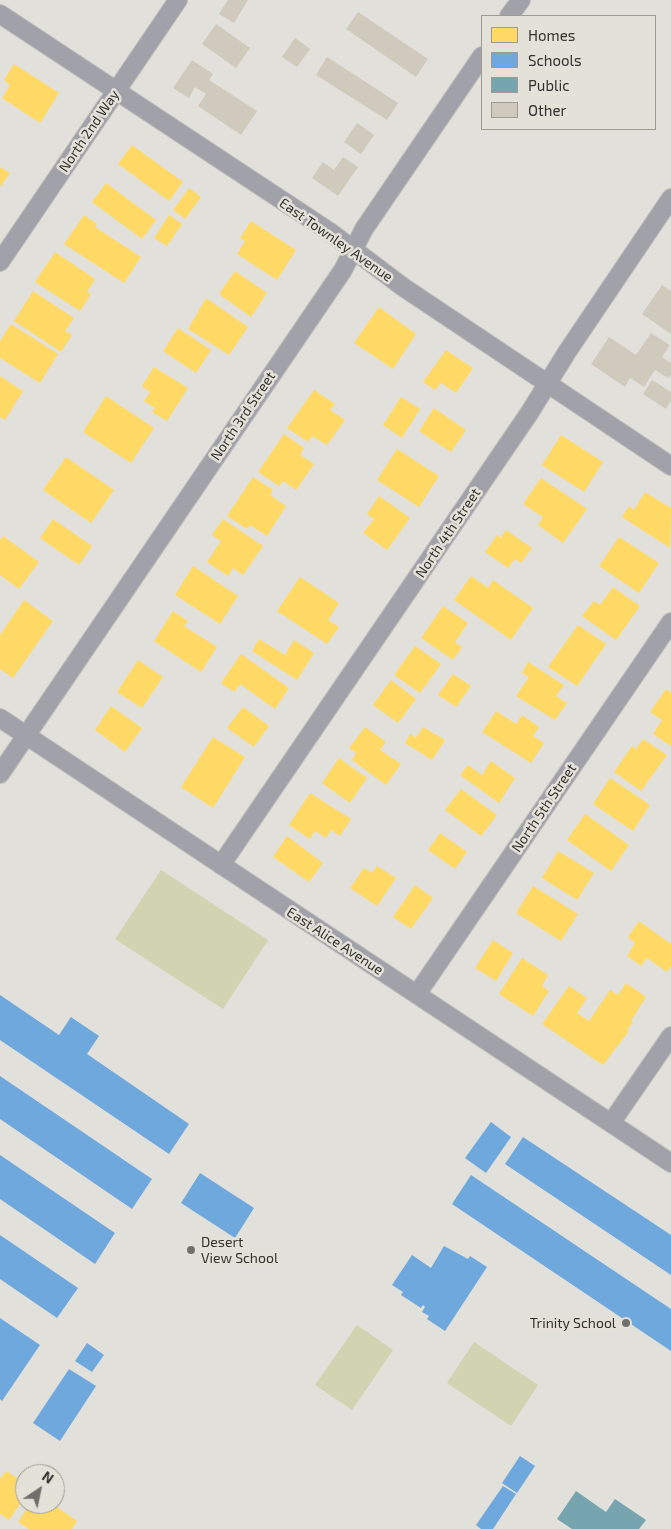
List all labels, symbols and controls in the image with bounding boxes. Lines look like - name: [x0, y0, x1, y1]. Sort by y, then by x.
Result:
- legend: [481, 15, 656, 130]
- text: Homes: [528, 26, 575, 44]
- text: Schools: [528, 51, 582, 69]
- text: Public: [528, 76, 569, 94]
- street label: North 2nd Way: [55, 87, 123, 175]
- text: Other: [528, 101, 567, 119]
- street label: East Townley Avenue: [276, 195, 396, 285]
- street label: North 3rd Street: [207, 368, 279, 464]
- street label: North 4th Street: [412, 485, 484, 581]
- street label: North 5th Street: [508, 761, 580, 855]
- street label: East Alice Avenue: [284, 904, 386, 978]
- place label: Desert View School: [201, 1234, 278, 1266]
- marker: Desert View School: [185, 1244, 197, 1256]
- place label: Trinity School: [530, 1315, 616, 1331]
- marker: Trinity School: [620, 1317, 632, 1329]
- north arrow: [15, 1464, 65, 1514]
- text: N: [39, 1467, 57, 1487]

